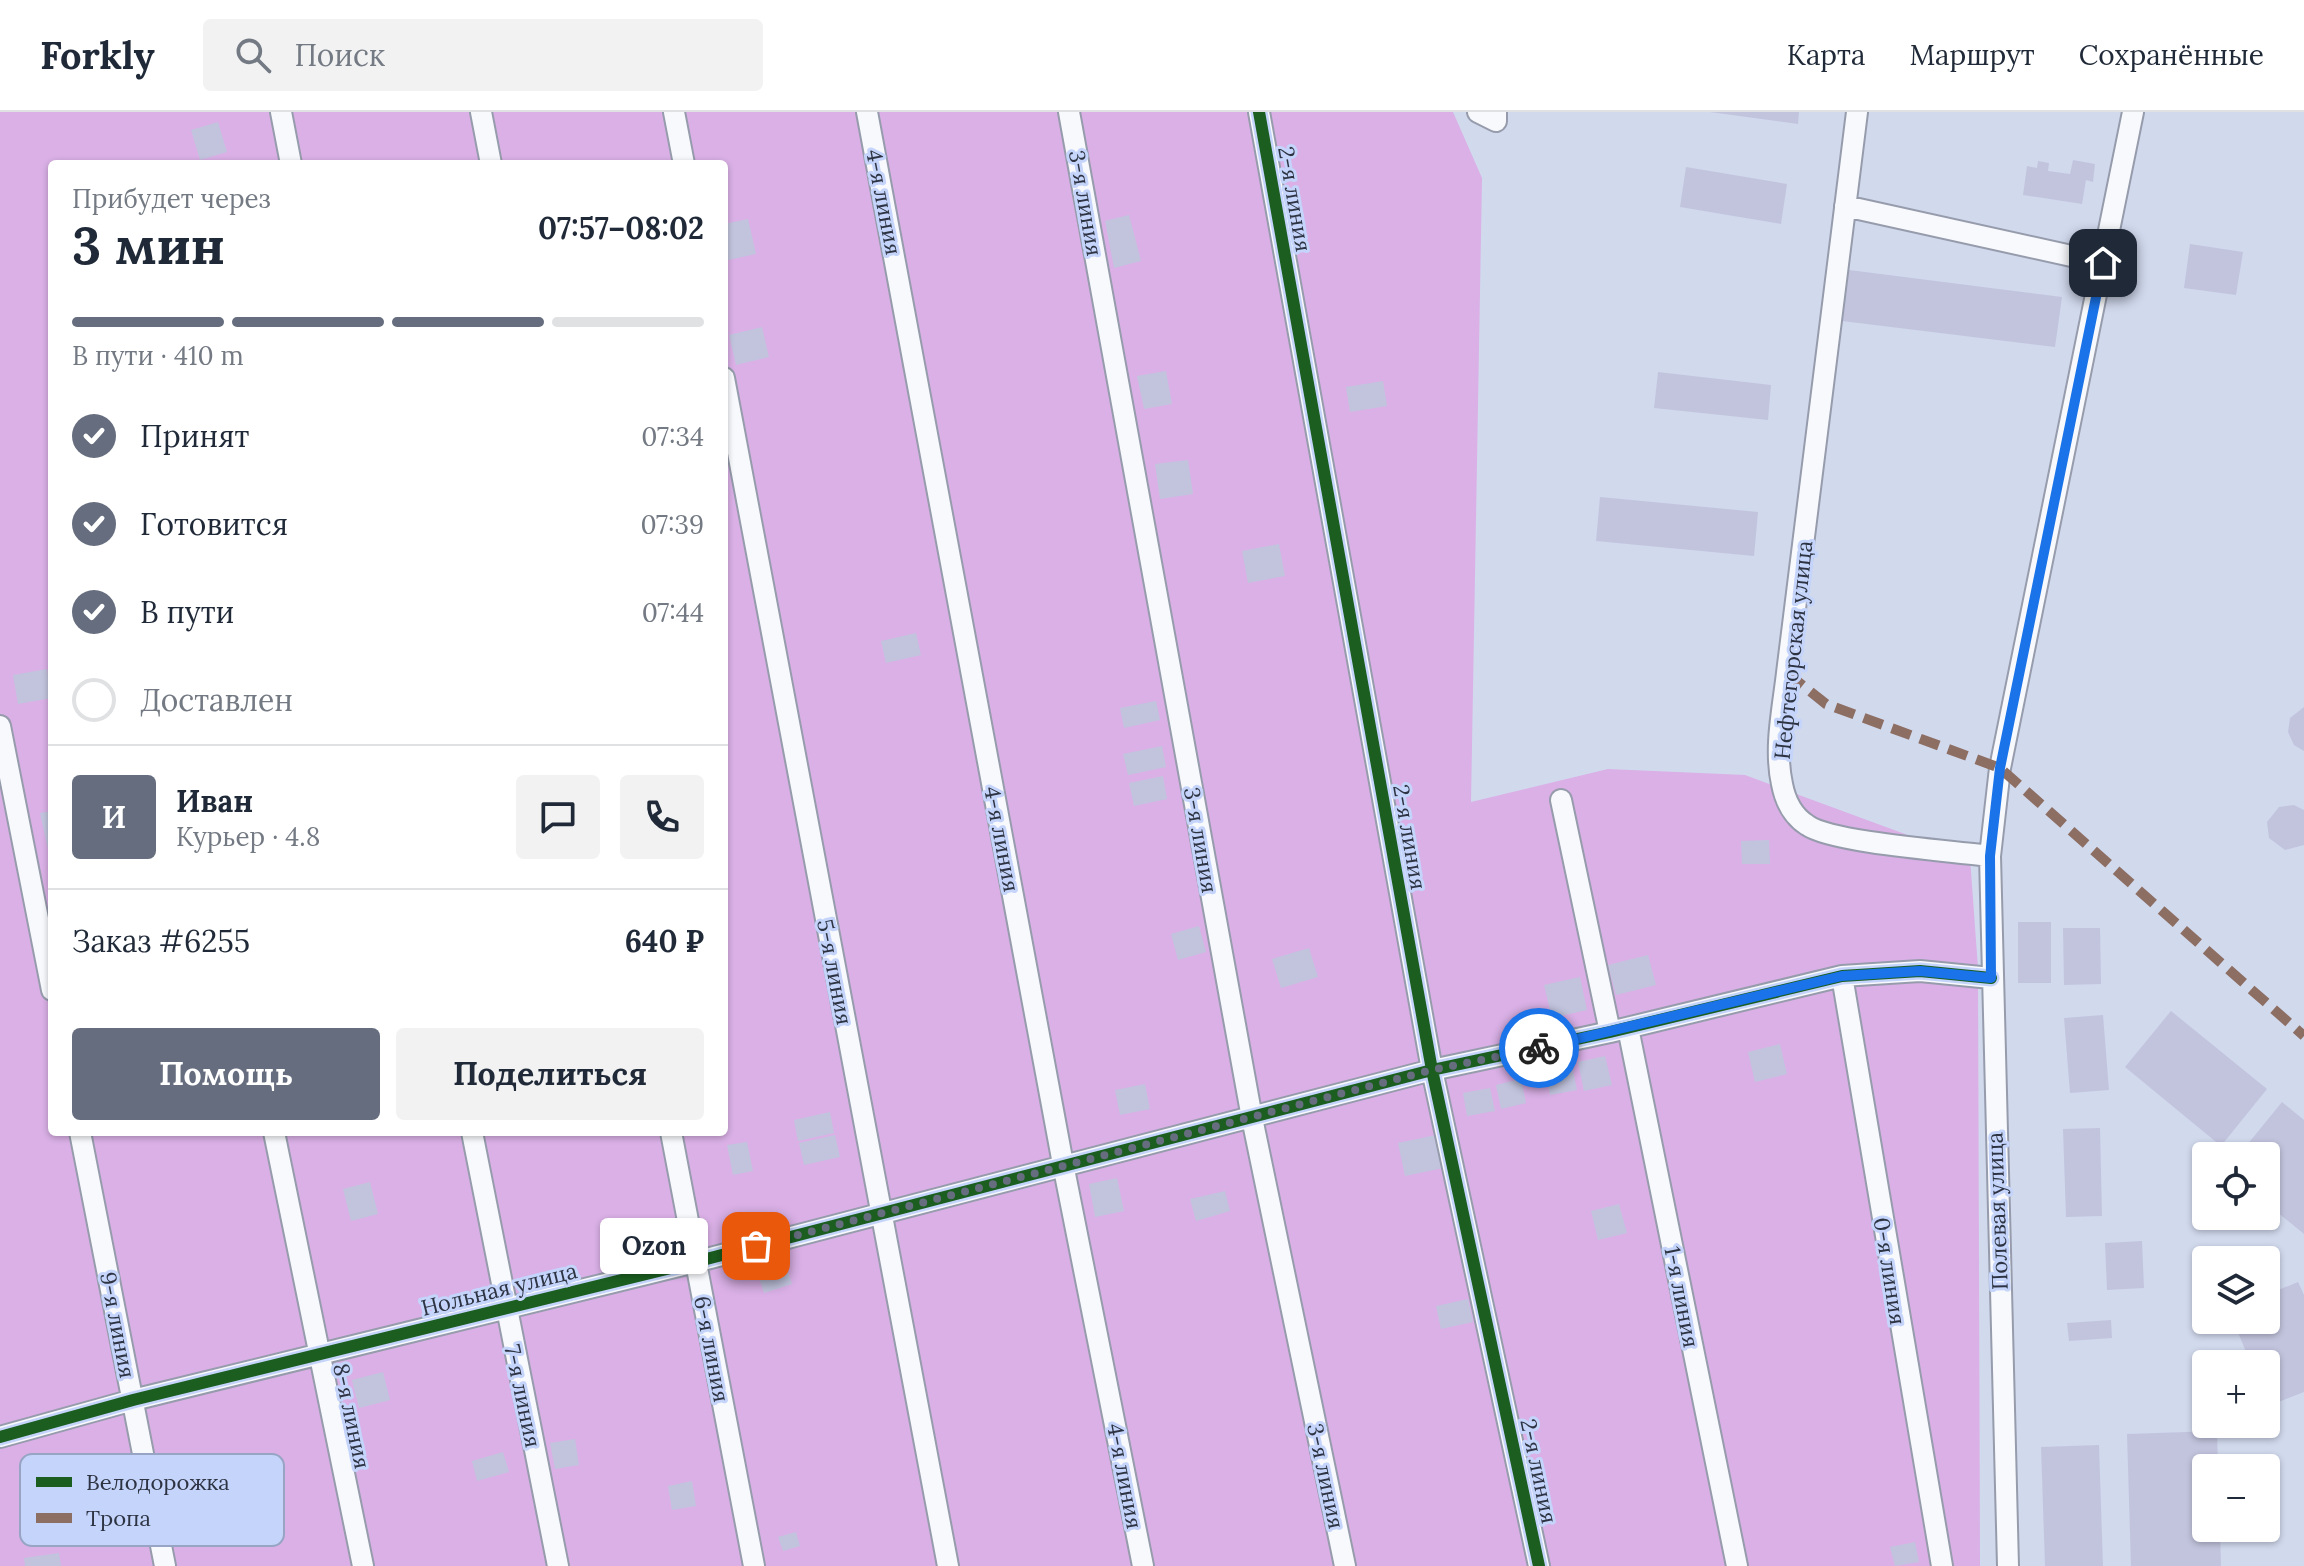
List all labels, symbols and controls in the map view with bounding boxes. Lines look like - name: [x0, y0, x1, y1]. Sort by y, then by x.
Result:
- search box: [203, 19, 763, 91]
- text: Forkly: [40, 31, 155, 79]
- icon: search: [231, 33, 275, 77]
- text: Поиск: [295, 36, 385, 74]
- text: Карта: [1787, 37, 1865, 73]
- text: Маршрут: [1909, 37, 2035, 73]
- text: Сохранённые: [2079, 37, 2264, 73]
- street label: 2-я линия: [1272, 144, 1318, 254]
- street label: 4-я линия: [860, 147, 908, 257]
- street label: 3-я линия: [1063, 148, 1109, 258]
- text: Прибудет через: [72, 182, 271, 215]
- text: 07:57–08:02: [538, 209, 704, 247]
- text: 3 мин: [72, 212, 225, 278]
- pin: [2069, 229, 2137, 297]
- icon: home: [2081, 241, 2125, 285]
- text: В пути · 410 m: [72, 339, 244, 372]
- icon: check: [72, 414, 116, 458]
- text: Принят: [140, 417, 249, 455]
- text: 07:34: [641, 420, 704, 453]
- icon: check: [72, 502, 116, 546]
- text: Готовится: [140, 505, 288, 543]
- text: 07:39: [640, 508, 704, 541]
- street label: Нефтегорская улица: [1768, 539, 1818, 761]
- icon: check: [72, 590, 116, 634]
- text: В пути: [140, 593, 234, 631]
- text: 07:44: [642, 596, 704, 629]
- text: Доставлен: [140, 681, 293, 719]
- button: chat: [516, 775, 600, 859]
- button: phone: [620, 775, 704, 859]
- text: Иван: [176, 782, 253, 820]
- street label: 2-я линия: [1387, 782, 1433, 892]
- street label: 4-я линия: [978, 784, 1026, 894]
- street label: 3-я линия: [1178, 785, 1224, 895]
- text: И: [102, 798, 126, 836]
- text: Курьер · 4.8: [176, 820, 320, 853]
- street label: 5-я линия: [811, 917, 859, 1027]
- text: Заказ #6255: [72, 922, 250, 960]
- text: 640 ₽: [625, 922, 704, 960]
- courier: [1499, 1008, 1579, 1088]
- icon: bike: [1517, 1026, 1561, 1070]
- button: Помощь: [72, 1028, 380, 1120]
- button: Поделиться: [396, 1028, 704, 1120]
- street label: Полевая улица: [1980, 1132, 2014, 1290]
- map controls: [2192, 1142, 2280, 1542]
- button: locate: [2192, 1142, 2280, 1230]
- pin: [722, 1212, 790, 1280]
- street label: 0-я линия: [1868, 1215, 1912, 1327]
- callout: Ozon: [600, 1218, 708, 1274]
- icon: bag: [734, 1224, 778, 1268]
- text: Ozon: [622, 1229, 686, 1262]
- street label: 1-я линия: [1658, 1244, 1706, 1350]
- button: layers: [2192, 1246, 2280, 1334]
- street label: Нольная улица: [418, 1256, 580, 1322]
- street label: 9-я линия: [94, 1270, 142, 1380]
- street label: 6-я линия: [688, 1294, 736, 1404]
- street label: 7-я линия: [498, 1342, 548, 1450]
- button: +: [2192, 1350, 2280, 1438]
- street label: 8-я линия: [327, 1361, 377, 1471]
- street label: 2-я линия: [1514, 1416, 1564, 1526]
- street label: 4-я линия: [1101, 1421, 1149, 1531]
- street label: 3-я линия: [1301, 1421, 1351, 1531]
- legend: [20, 1454, 284, 1546]
- button: −: [2192, 1454, 2280, 1542]
- text: Велодорожка: [86, 1468, 230, 1496]
- text: Тропа: [86, 1504, 151, 1532]

